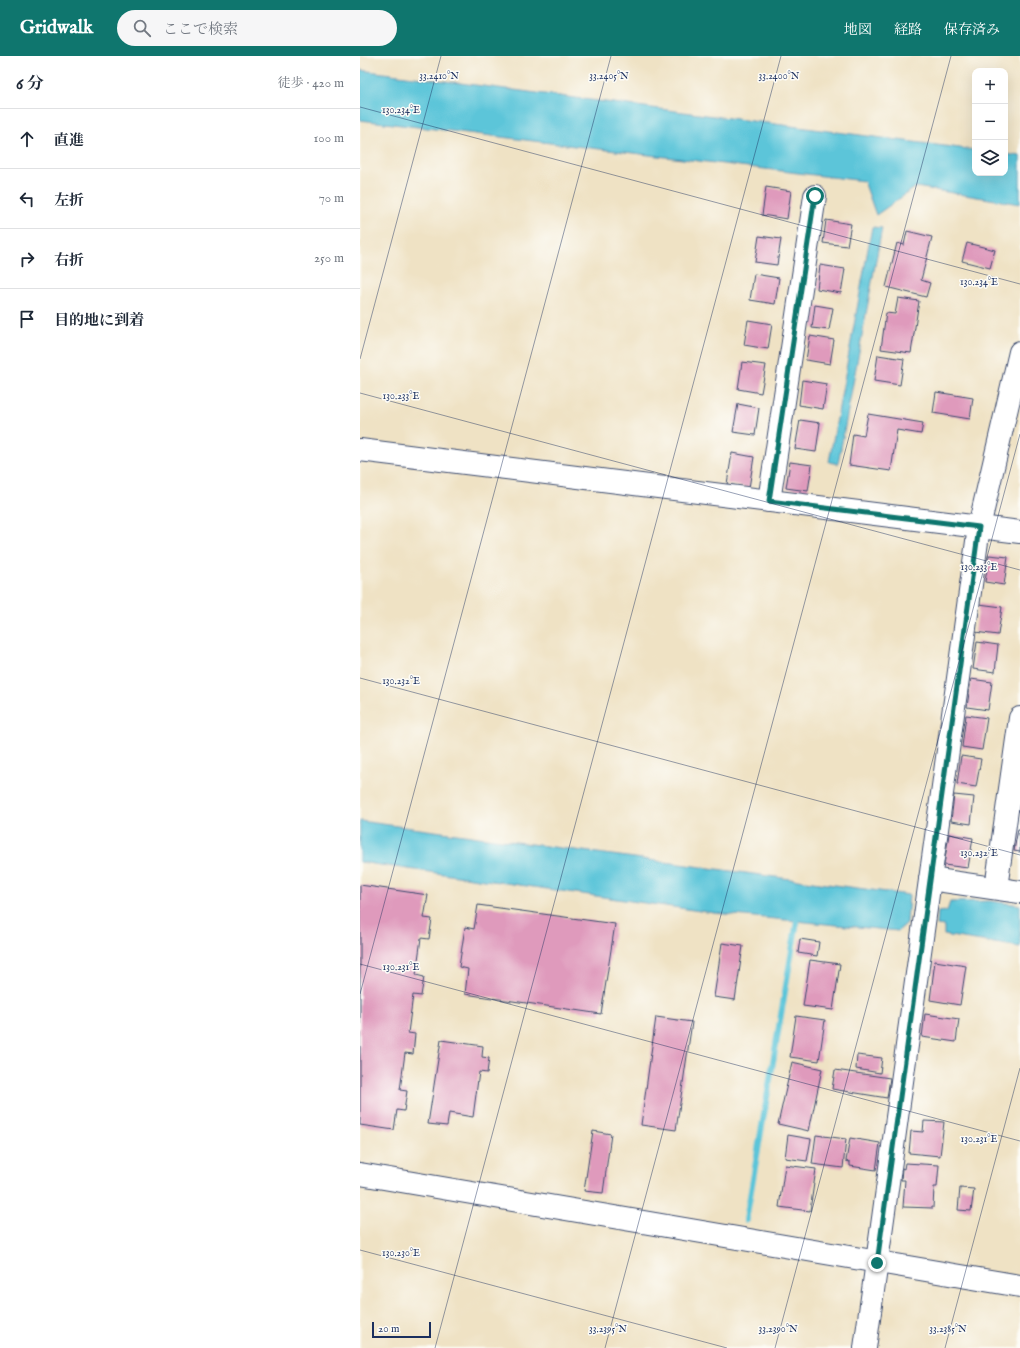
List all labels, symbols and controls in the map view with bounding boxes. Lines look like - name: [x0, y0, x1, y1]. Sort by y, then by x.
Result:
- search box: [117, 10, 397, 46]
- text: Gridwalk: [20, 16, 93, 40]
- icon: search: [131, 17, 153, 39]
- text: ここで検索: [163, 20, 238, 39]
- text: 地図: [844, 21, 872, 39]
- text: 経路: [894, 21, 922, 39]
- text: 保存済み: [944, 21, 1000, 39]
- map controls: [972, 68, 1008, 176]
- button: +: [972, 68, 1008, 104]
- text: 33.2410°N: [419, 70, 459, 83]
- text: 33.2405°N: [589, 70, 629, 83]
- text: 33.2400°N: [759, 70, 800, 83]
- text: 6 分: [16, 74, 44, 95]
- text: 徒歩 · 420 m: [278, 75, 344, 92]
- text: 130.234°E: [382, 104, 420, 117]
- button: −: [972, 104, 1008, 140]
- icon: ahead: [16, 128, 38, 150]
- text: 100 m: [314, 130, 344, 147]
- text: 直進: [54, 131, 84, 150]
- button: layers: [972, 140, 1008, 176]
- route start: [806, 187, 824, 205]
- icon: left: [16, 188, 38, 210]
- text: 70 m: [319, 190, 344, 207]
- text: 左折: [54, 191, 84, 210]
- icon: right: [16, 248, 38, 270]
- text: 250 m: [314, 250, 344, 267]
- text: 右折: [54, 251, 84, 270]
- text: 130.234°E: [960, 276, 998, 289]
- icon: arrive: [16, 308, 38, 330]
- text: 目的地に到着: [54, 311, 144, 330]
- text: 130.233°E: [383, 390, 419, 403]
- text: 130.233°E: [961, 561, 997, 574]
- text: 130.232°E: [382, 675, 420, 688]
- text: 130.232°E: [960, 847, 998, 860]
- text: 130.231°E: [383, 961, 419, 974]
- text: 130.231°E: [961, 1133, 997, 1146]
- text: 130.230°E: [382, 1247, 420, 1260]
- route end: [868, 1254, 886, 1272]
- scale bar: [372, 1320, 431, 1339]
- text: 20 m: [378, 1322, 399, 1336]
- text: 33.2395°N: [589, 1323, 627, 1336]
- text: 33.2390°N: [758, 1323, 798, 1336]
- text: 33.2385°N: [929, 1323, 967, 1336]

